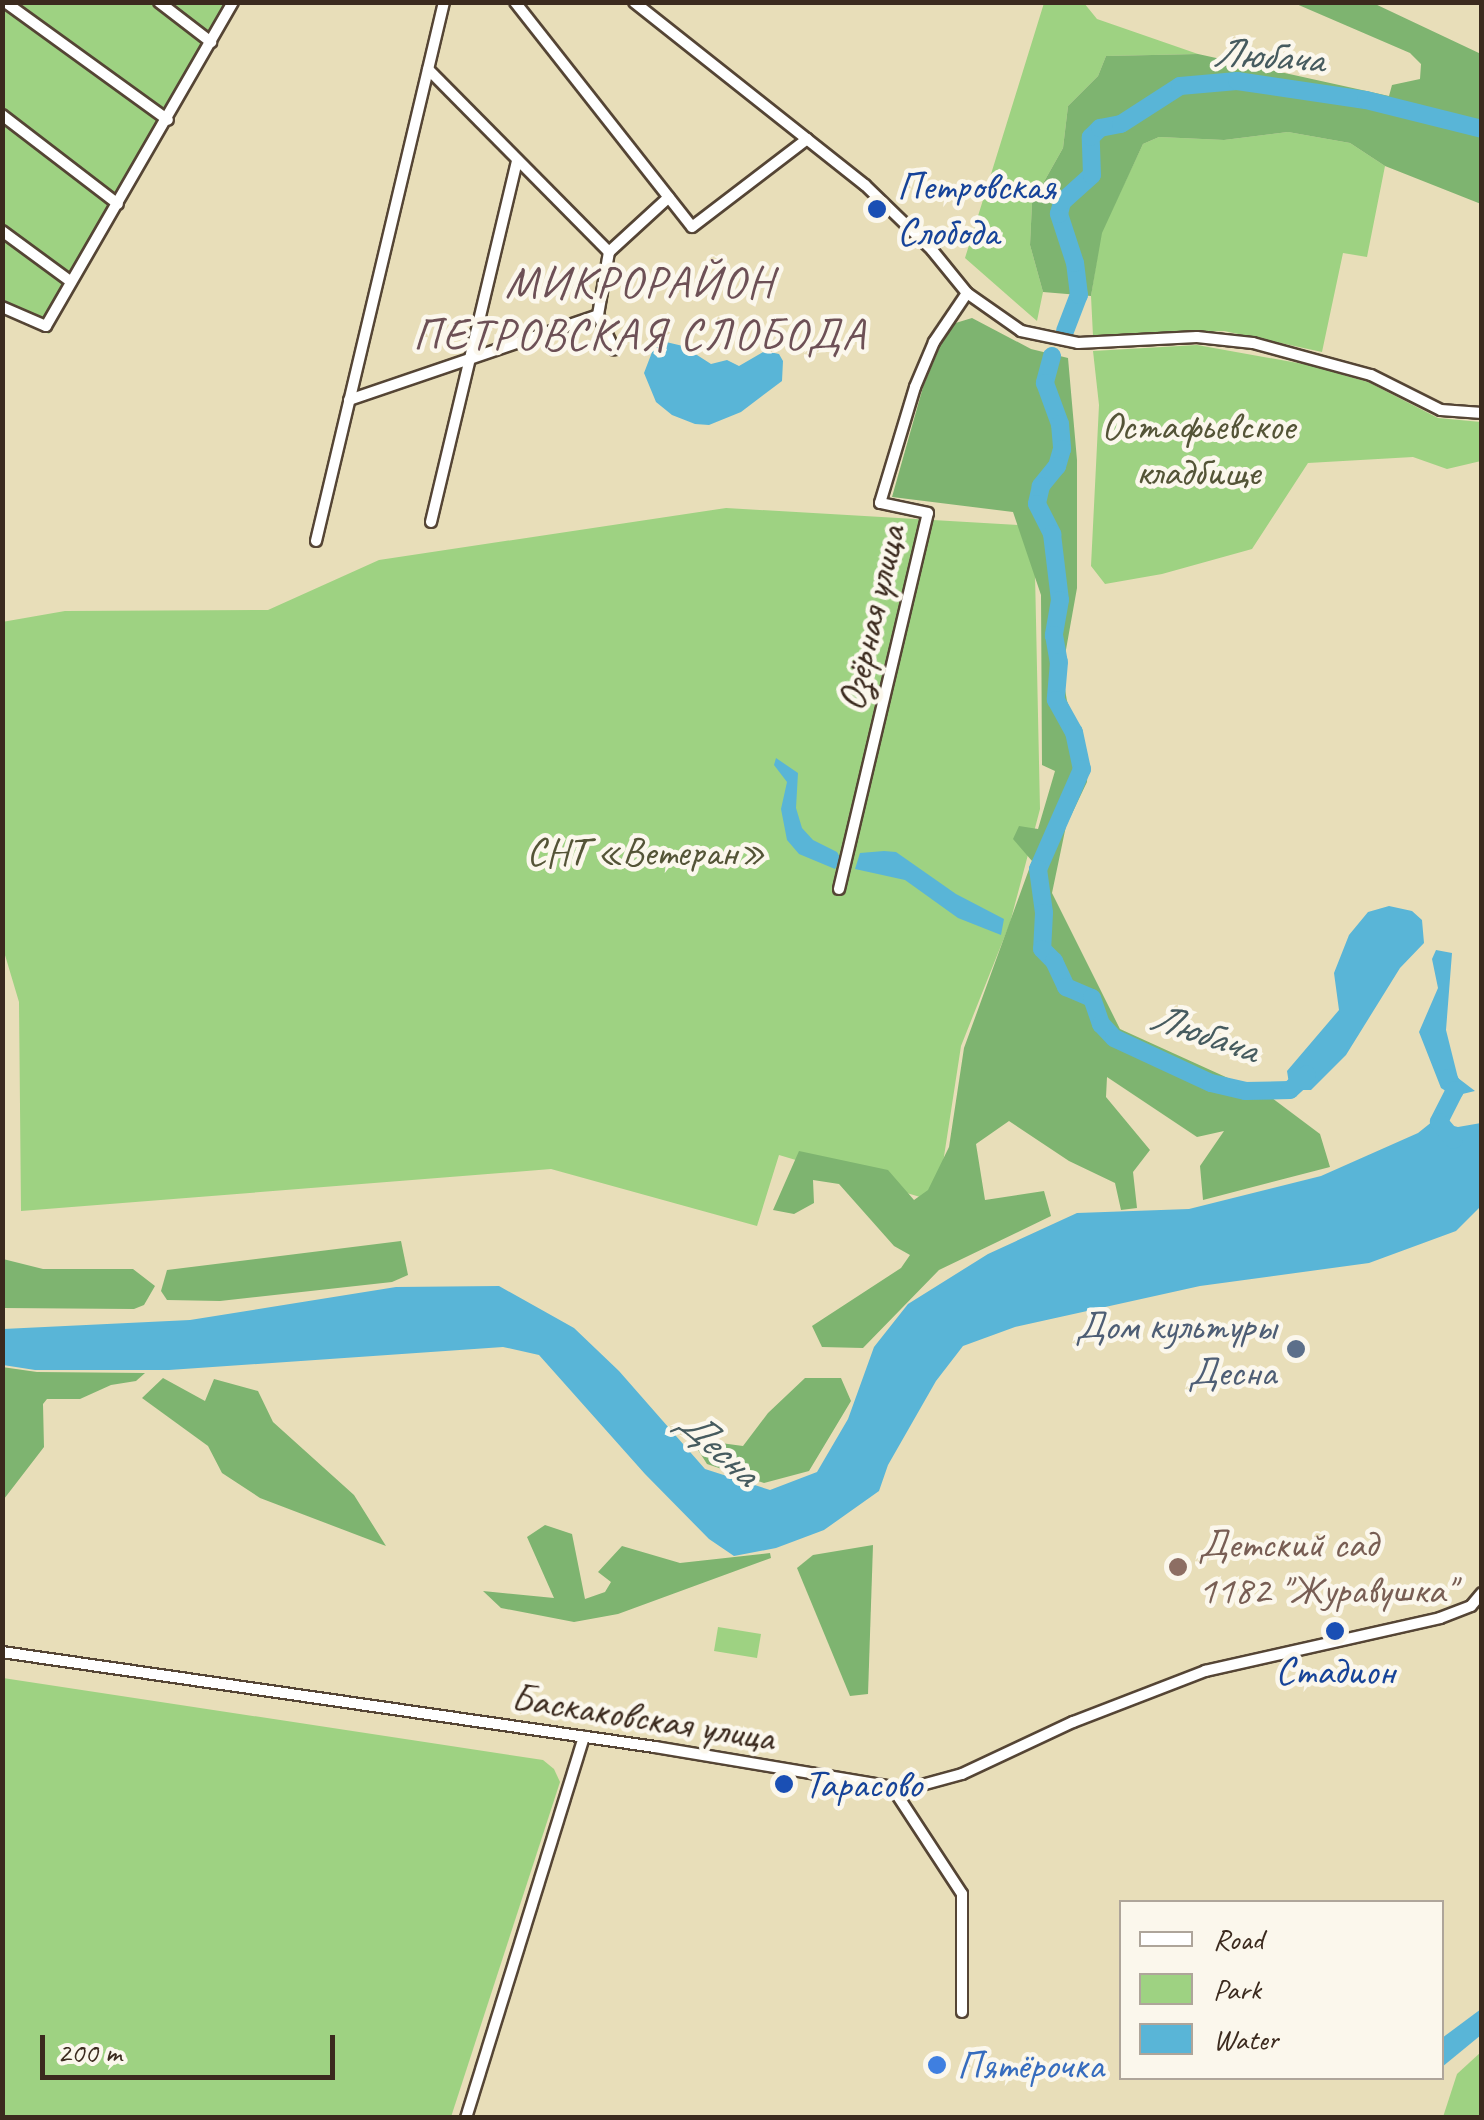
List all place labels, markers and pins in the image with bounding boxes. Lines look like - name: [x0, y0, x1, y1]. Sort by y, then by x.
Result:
- place label: Петровская Слобода: [897, 162, 1056, 256]
- marker: Петровская Слобода: [866, 198, 888, 220]
- place label: Дом культуры Десна: [1081, 1302, 1276, 1396]
- marker: Дом культуры Десна: [1285, 1338, 1307, 1360]
- place label: Детский сад 1182 "Журавушка": [1198, 1520, 1454, 1614]
- marker: Детский сад 1182 "Журавушка": [1167, 1556, 1189, 1578]
- marker: Стадион: [1324, 1620, 1346, 1642]
- place label: Стадион: [1275, 1647, 1395, 1695]
- place label: Тарасово: [804, 1760, 922, 1808]
- marker: Тарасово: [773, 1773, 795, 1795]
- place label: Пятёрочка: [957, 2041, 1104, 2089]
- marker: Пятёрочка: [926, 2054, 948, 2076]

